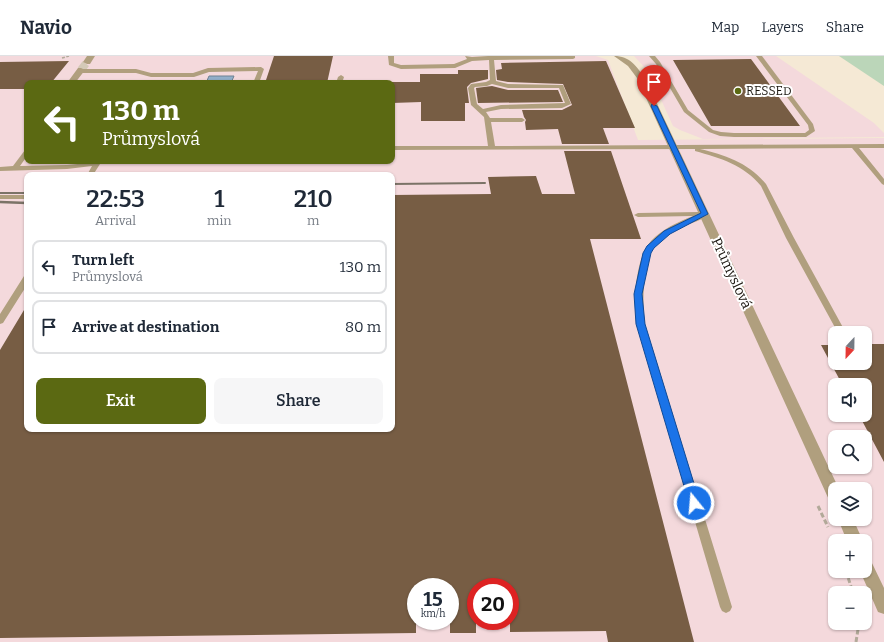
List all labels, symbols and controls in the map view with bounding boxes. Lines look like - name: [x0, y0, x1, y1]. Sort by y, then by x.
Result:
- text: Navio: [20, 16, 72, 39]
- text: Map: [711, 19, 739, 36]
- text: Layers: [761, 19, 804, 36]
- text: Share: [826, 19, 864, 36]
- pin: [637, 65, 671, 106]
- icon: arrive: [643, 71, 665, 93]
- place label: RESSED: [746, 84, 792, 98]
- marker: RESSED: [733, 86, 743, 96]
- text: 130 m: [102, 94, 180, 127]
- icon: left: [36, 96, 88, 148]
- text: Průmyslová: [102, 128, 200, 150]
- text: 22:53: [86, 185, 145, 213]
- text: 1: [214, 185, 224, 213]
- text: 210: [294, 185, 333, 213]
- text: Arrival: [95, 213, 136, 228]
- text: min: [207, 213, 232, 228]
- text: m: [307, 213, 319, 228]
- street label: Průmyslová: [708, 235, 756, 312]
- text: Turn left: [72, 251, 134, 269]
- icon: left: [38, 256, 60, 278]
- text: 130 m: [339, 258, 381, 276]
- text: Průmyslová: [72, 269, 143, 284]
- icon: arrive: [38, 316, 60, 338]
- text: Arrive at destination: [72, 318, 219, 336]
- text: 80 m: [345, 318, 381, 336]
- north arrow: [828, 326, 872, 370]
- map controls: [828, 326, 872, 630]
- button: Exit: [36, 378, 206, 424]
- button: Share: [214, 378, 383, 424]
- button: sound: [828, 378, 872, 422]
- button: search: [828, 430, 872, 474]
- position arrow: [673, 482, 715, 524]
- button: layers: [828, 482, 872, 526]
- button: +: [828, 534, 872, 578]
- speed limit sign: 20: [467, 578, 519, 630]
- button: −: [828, 586, 872, 630]
- text: 15: [423, 587, 443, 611]
- text: km/h: [421, 608, 445, 620]

